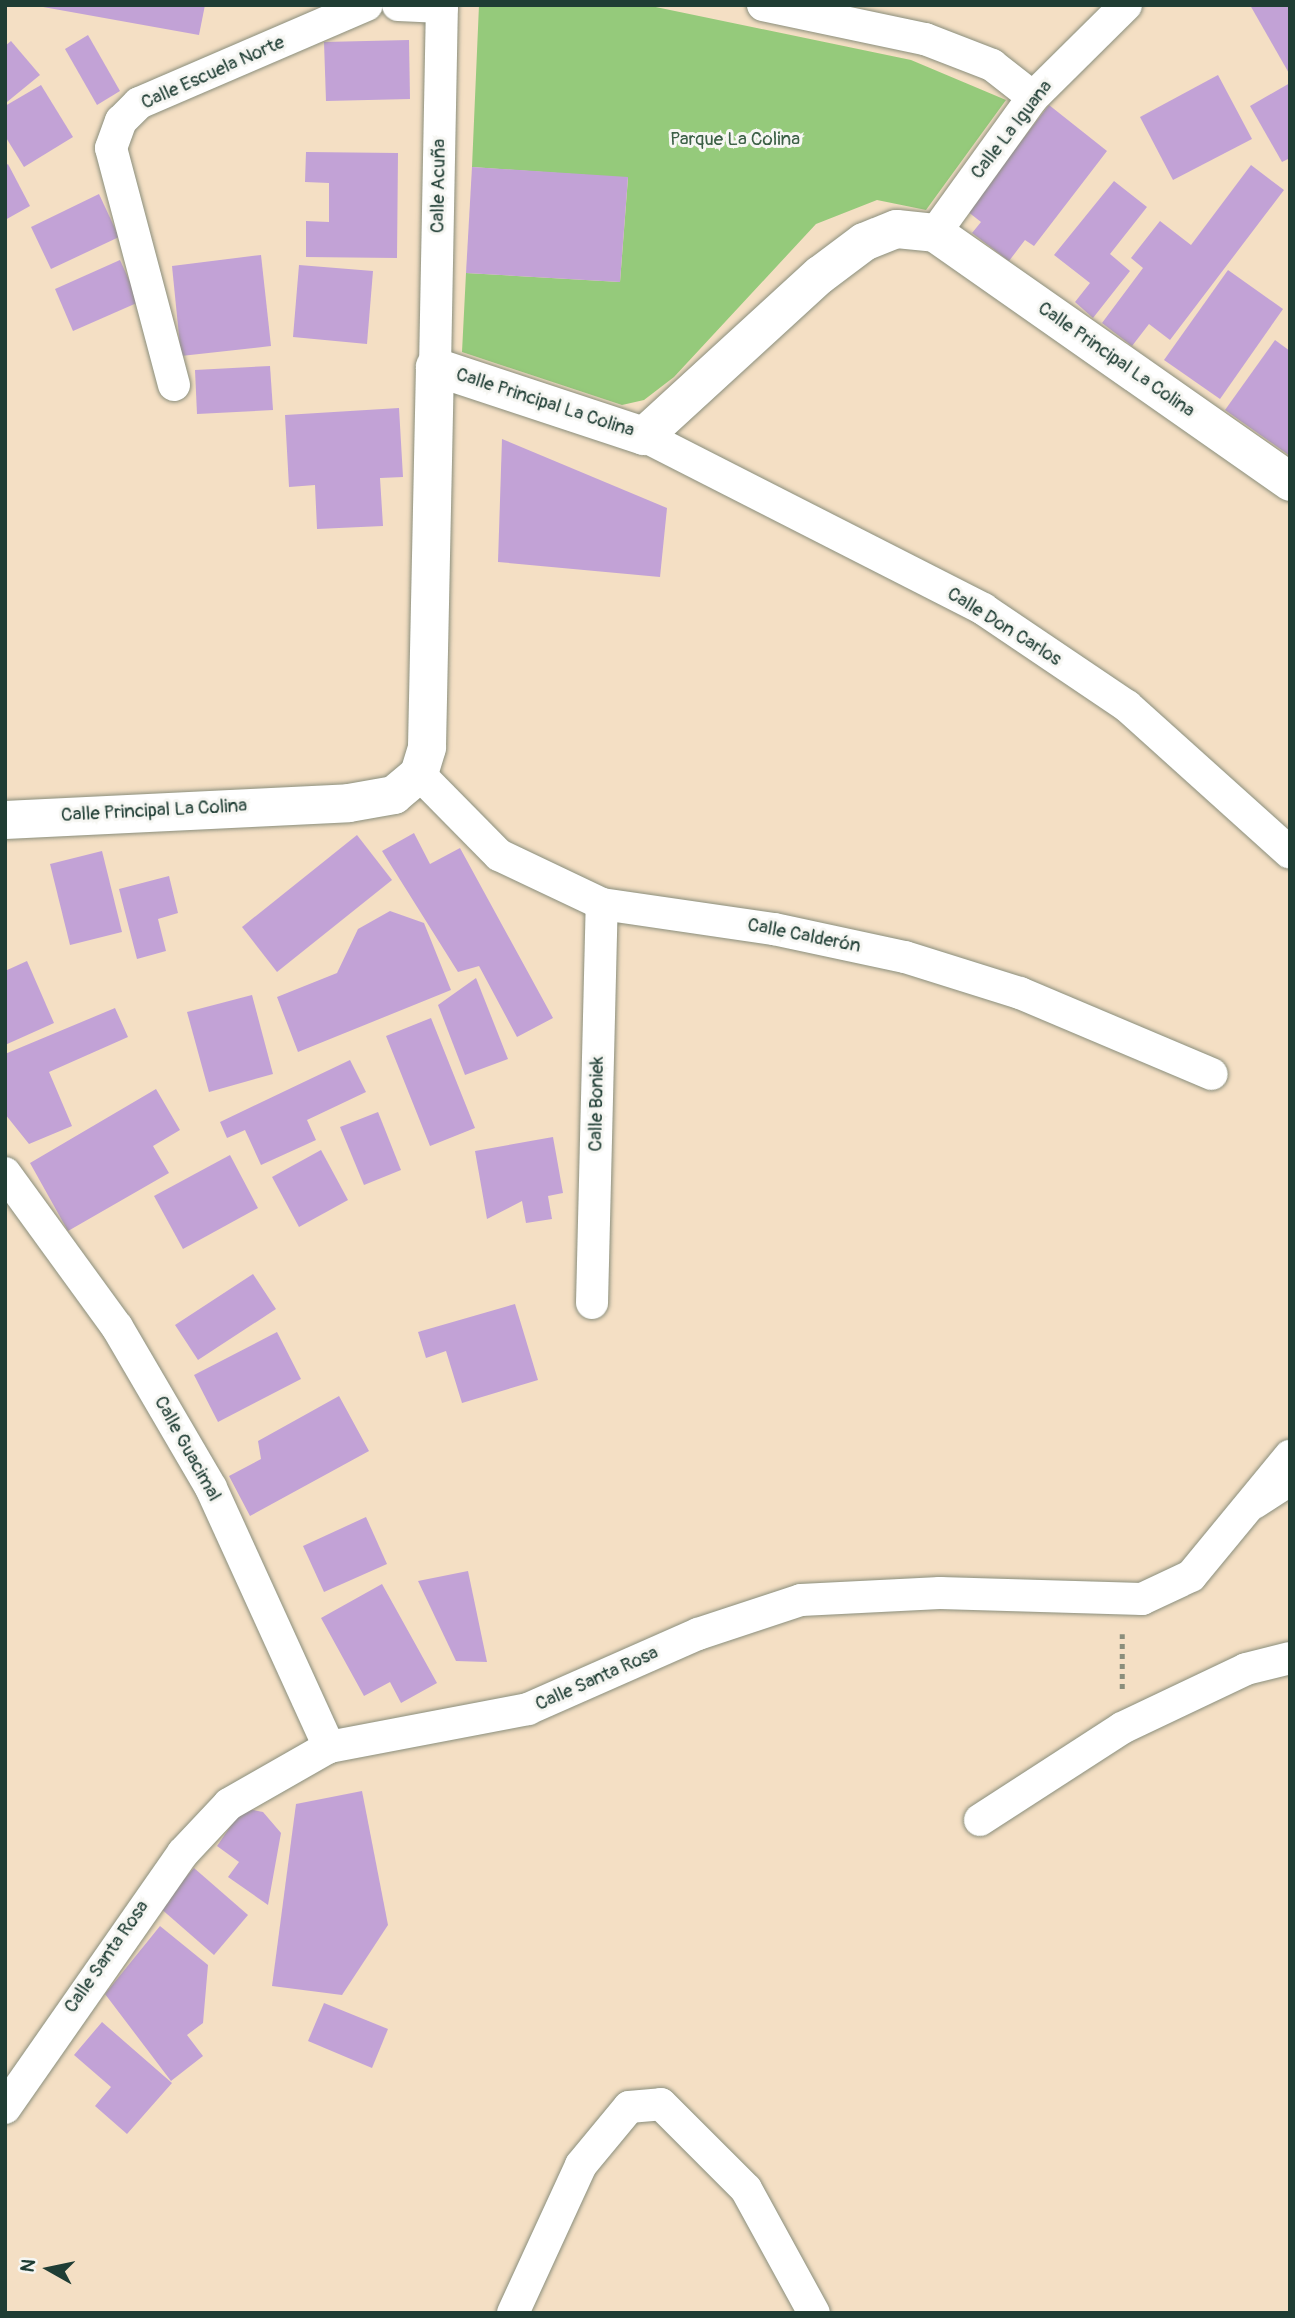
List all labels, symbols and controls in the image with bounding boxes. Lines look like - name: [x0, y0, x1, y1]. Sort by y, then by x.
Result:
- street label: Calle Escuela Norte: [138, 31, 288, 115]
- street label: Calle La Iguana: [966, 76, 1058, 184]
- park label: Parque La Colina: [670, 129, 800, 151]
- street label: Calle Acuña: [427, 139, 451, 233]
- street label: Calle Principal La Colina: [1033, 297, 1199, 423]
- street label: Calle Principal La Colina: [453, 363, 637, 443]
- street label: Calle Don Carlos: [943, 583, 1065, 671]
- street label: Calle Principal La Colina: [60, 795, 248, 827]
- street label: Calle Calderón: [745, 914, 863, 958]
- street label: Calle Boniek: [585, 1056, 609, 1152]
- street label: Calle Guacimal: [149, 1392, 225, 1506]
- street label: Calle Santa Rosa: [532, 1642, 662, 1716]
- street label: Calle Santa Rosa: [60, 1896, 154, 2018]
- north arrow: [14, 2234, 84, 2304]
- text: N: [15, 2257, 41, 2274]

